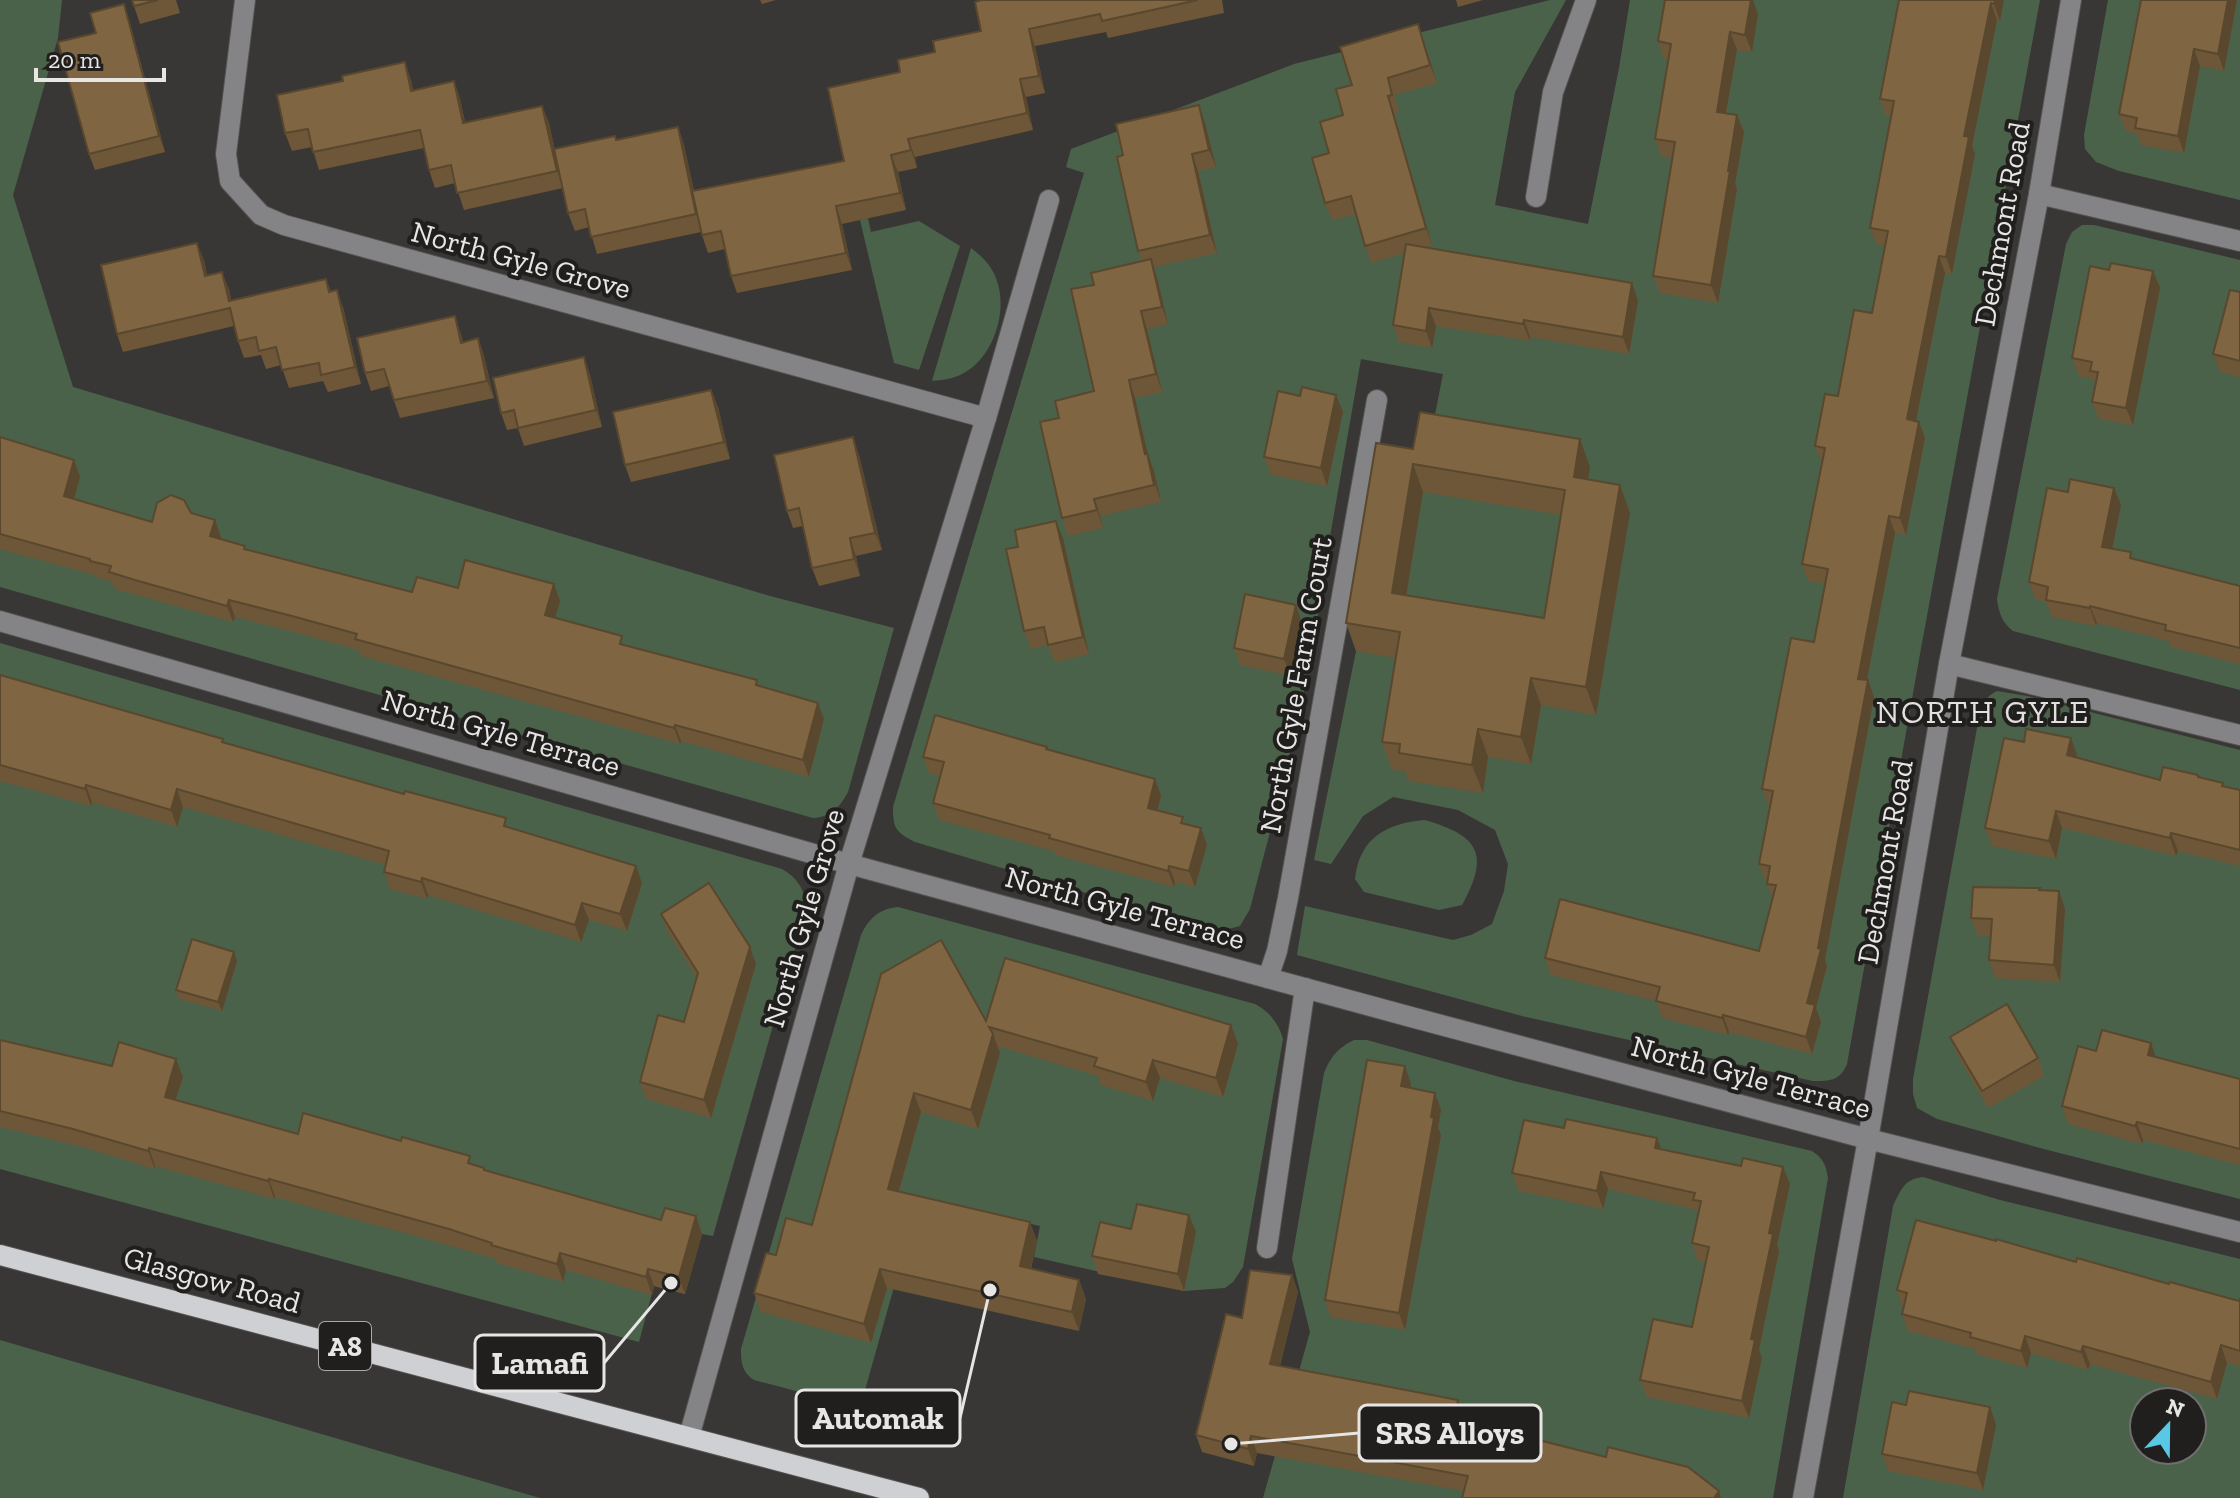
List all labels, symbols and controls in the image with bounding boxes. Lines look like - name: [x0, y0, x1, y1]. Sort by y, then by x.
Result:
- scale bar: [36, 32, 164, 82]
- text: 20 m: [48, 45, 101, 74]
- street label: Dechmont Road: [1966, 119, 2038, 329]
- street label: North Gyle Grove: [407, 213, 635, 307]
- street label: North Gyle Farm Court: [1252, 534, 1340, 836]
- street label: North Gyle Terrace: [378, 682, 624, 784]
- district label: NORTH GYLE: [1876, 693, 2090, 731]
- street label: Dechmont Road: [1849, 757, 1921, 967]
- street label: North Gyle Grove: [756, 805, 852, 1031]
- street label: North Gyle Terrace: [1001, 859, 1249, 957]
- street label: North Gyle Terrace: [1627, 1028, 1875, 1126]
- street label: Glasgow Road: [120, 1239, 305, 1321]
- road number: A8: [319, 1322, 371, 1370]
- callout: Lamafi: [475, 1335, 604, 1391]
- text: Lamafi: [491, 1344, 589, 1382]
- north arrow: [2128, 1386, 2208, 1466]
- callout: Automak: [796, 1390, 960, 1446]
- text: N: [2162, 1392, 2188, 1424]
- text: Automak: [812, 1399, 944, 1437]
- callout: SRS Alloys: [1359, 1405, 1541, 1461]
- text: SRS Alloys: [1376, 1414, 1524, 1452]

